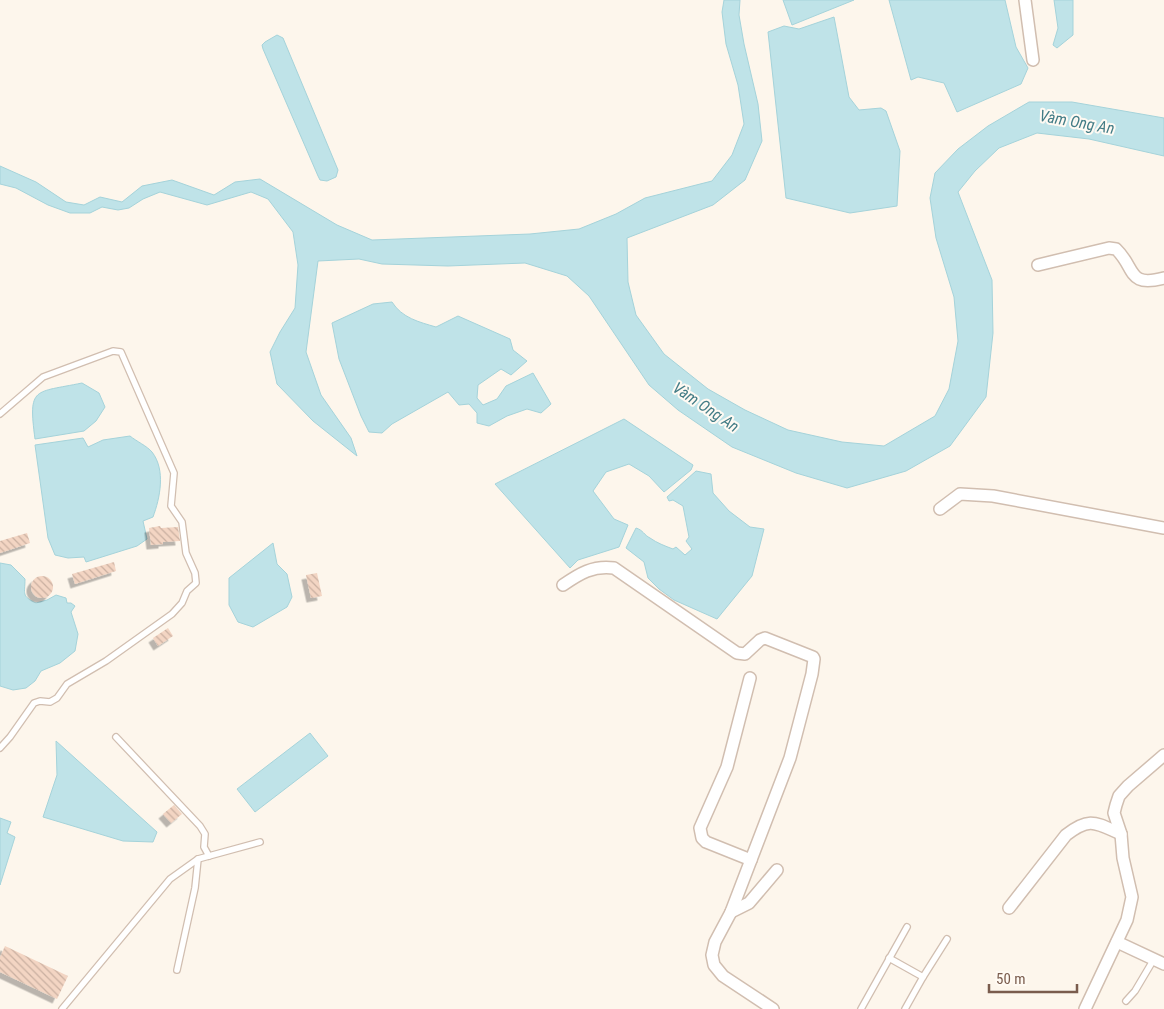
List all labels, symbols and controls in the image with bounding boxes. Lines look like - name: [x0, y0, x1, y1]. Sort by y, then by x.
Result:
- water label: Vàm Ong An: [1038, 106, 1116, 138]
- water label: Vàm Ong An: [669, 378, 743, 436]
- scale bar: [989, 962, 1076, 994]
- text: 50 m: [996, 970, 1026, 988]

